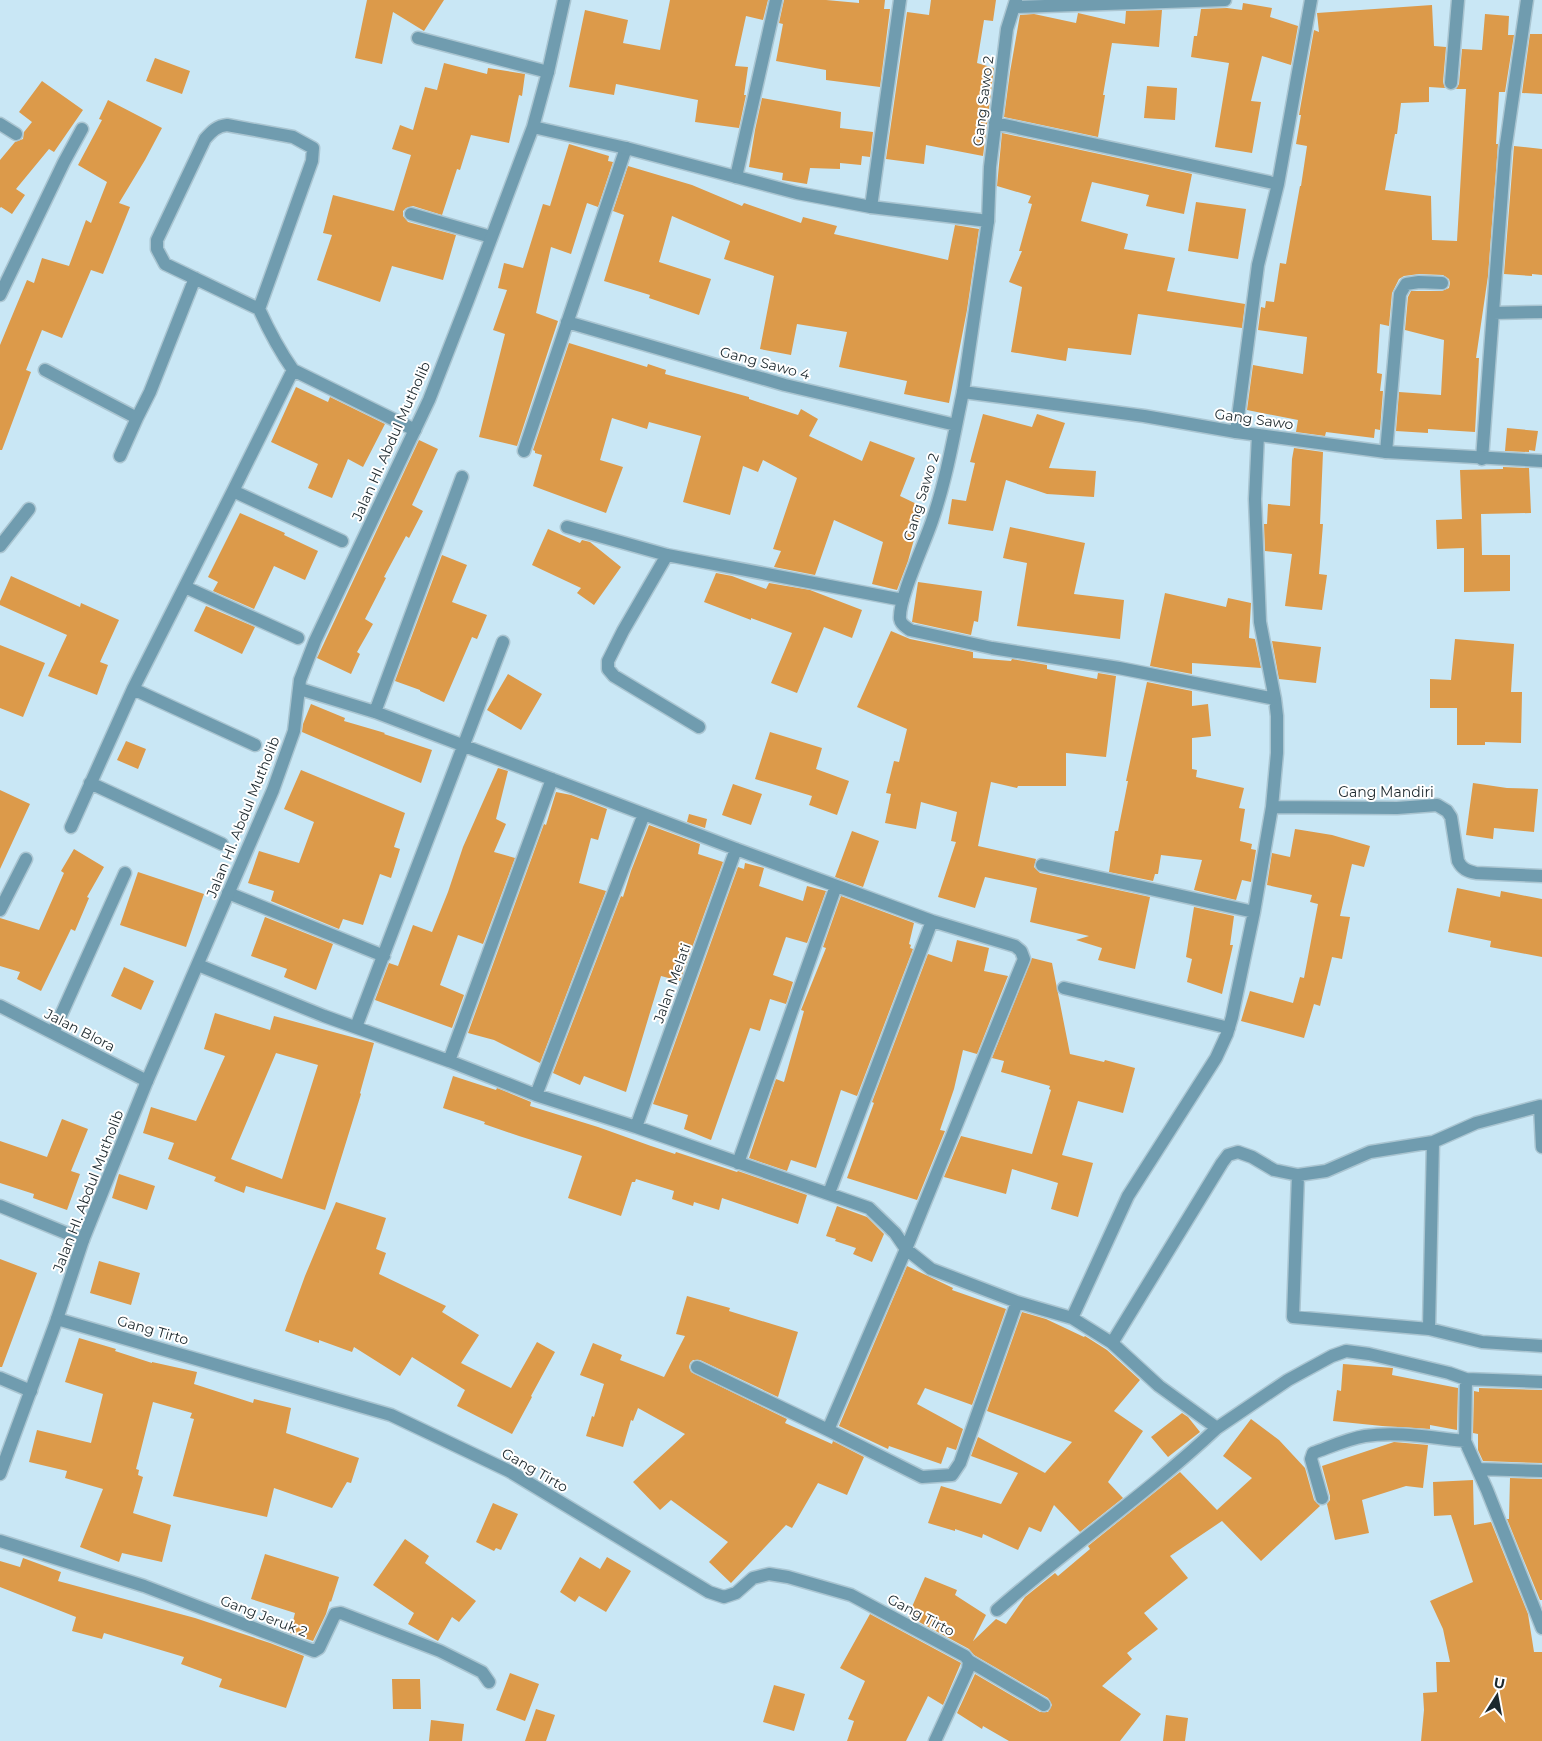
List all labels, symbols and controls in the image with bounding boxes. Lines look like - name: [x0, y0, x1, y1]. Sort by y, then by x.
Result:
- street label: Gang Sawo 2: [969, 55, 997, 147]
- street label: Gang Sawo 4: [718, 342, 813, 384]
- street label: Jalan HI. Abdul Mutholib: [347, 359, 434, 524]
- street label: Gang Sawo: [1213, 405, 1295, 433]
- street label: Gang Sawo 2: [899, 451, 943, 543]
- street label: Jalan HI. Abdul Mutholib: [202, 734, 284, 901]
- street label: Gang Mandiri: [1338, 783, 1434, 801]
- street label: Jalan Melati: [649, 941, 695, 1026]
- street label: Jalan Blora: [41, 1004, 118, 1055]
- street label: Jalan HI. Abdul Mutholib: [48, 1107, 127, 1276]
- street label: Gang Tirto: [115, 1311, 191, 1349]
- street label: Gang Tirto: [499, 1444, 572, 1496]
- street label: Gang Tirto: [884, 1590, 958, 1640]
- street label: Gang Jeruk 2: [218, 1591, 310, 1641]
- north arrow: [1472, 1671, 1522, 1721]
- text: U: [1492, 1673, 1507, 1693]

